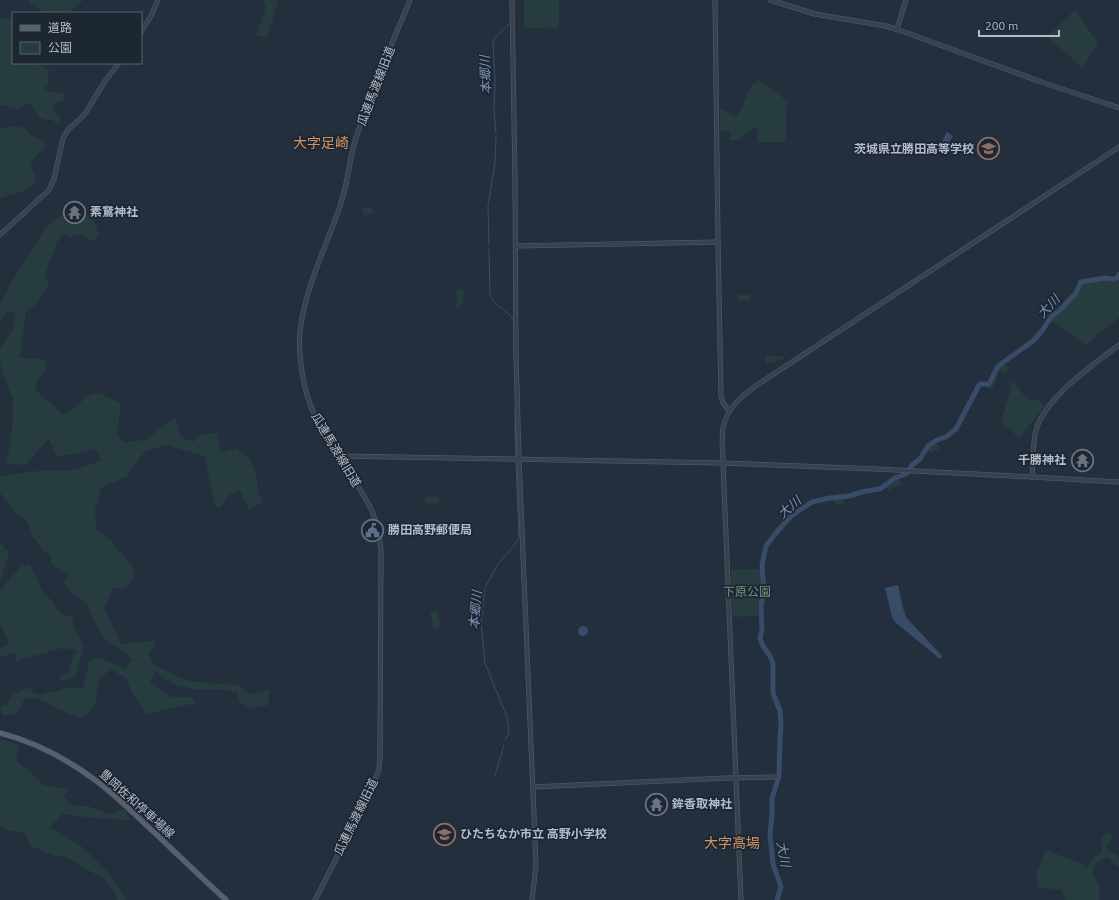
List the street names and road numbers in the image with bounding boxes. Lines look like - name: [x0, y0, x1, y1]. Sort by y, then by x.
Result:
- street label: 瓜連馬渡線旧道: [354, 44, 397, 127]
- street label: 瓜連馬渡線旧道: [309, 410, 364, 489]
- street label: 豊岡佐和停車場線: [97, 767, 177, 841]
- street label: 瓜連馬渡線旧道: [331, 776, 380, 857]

